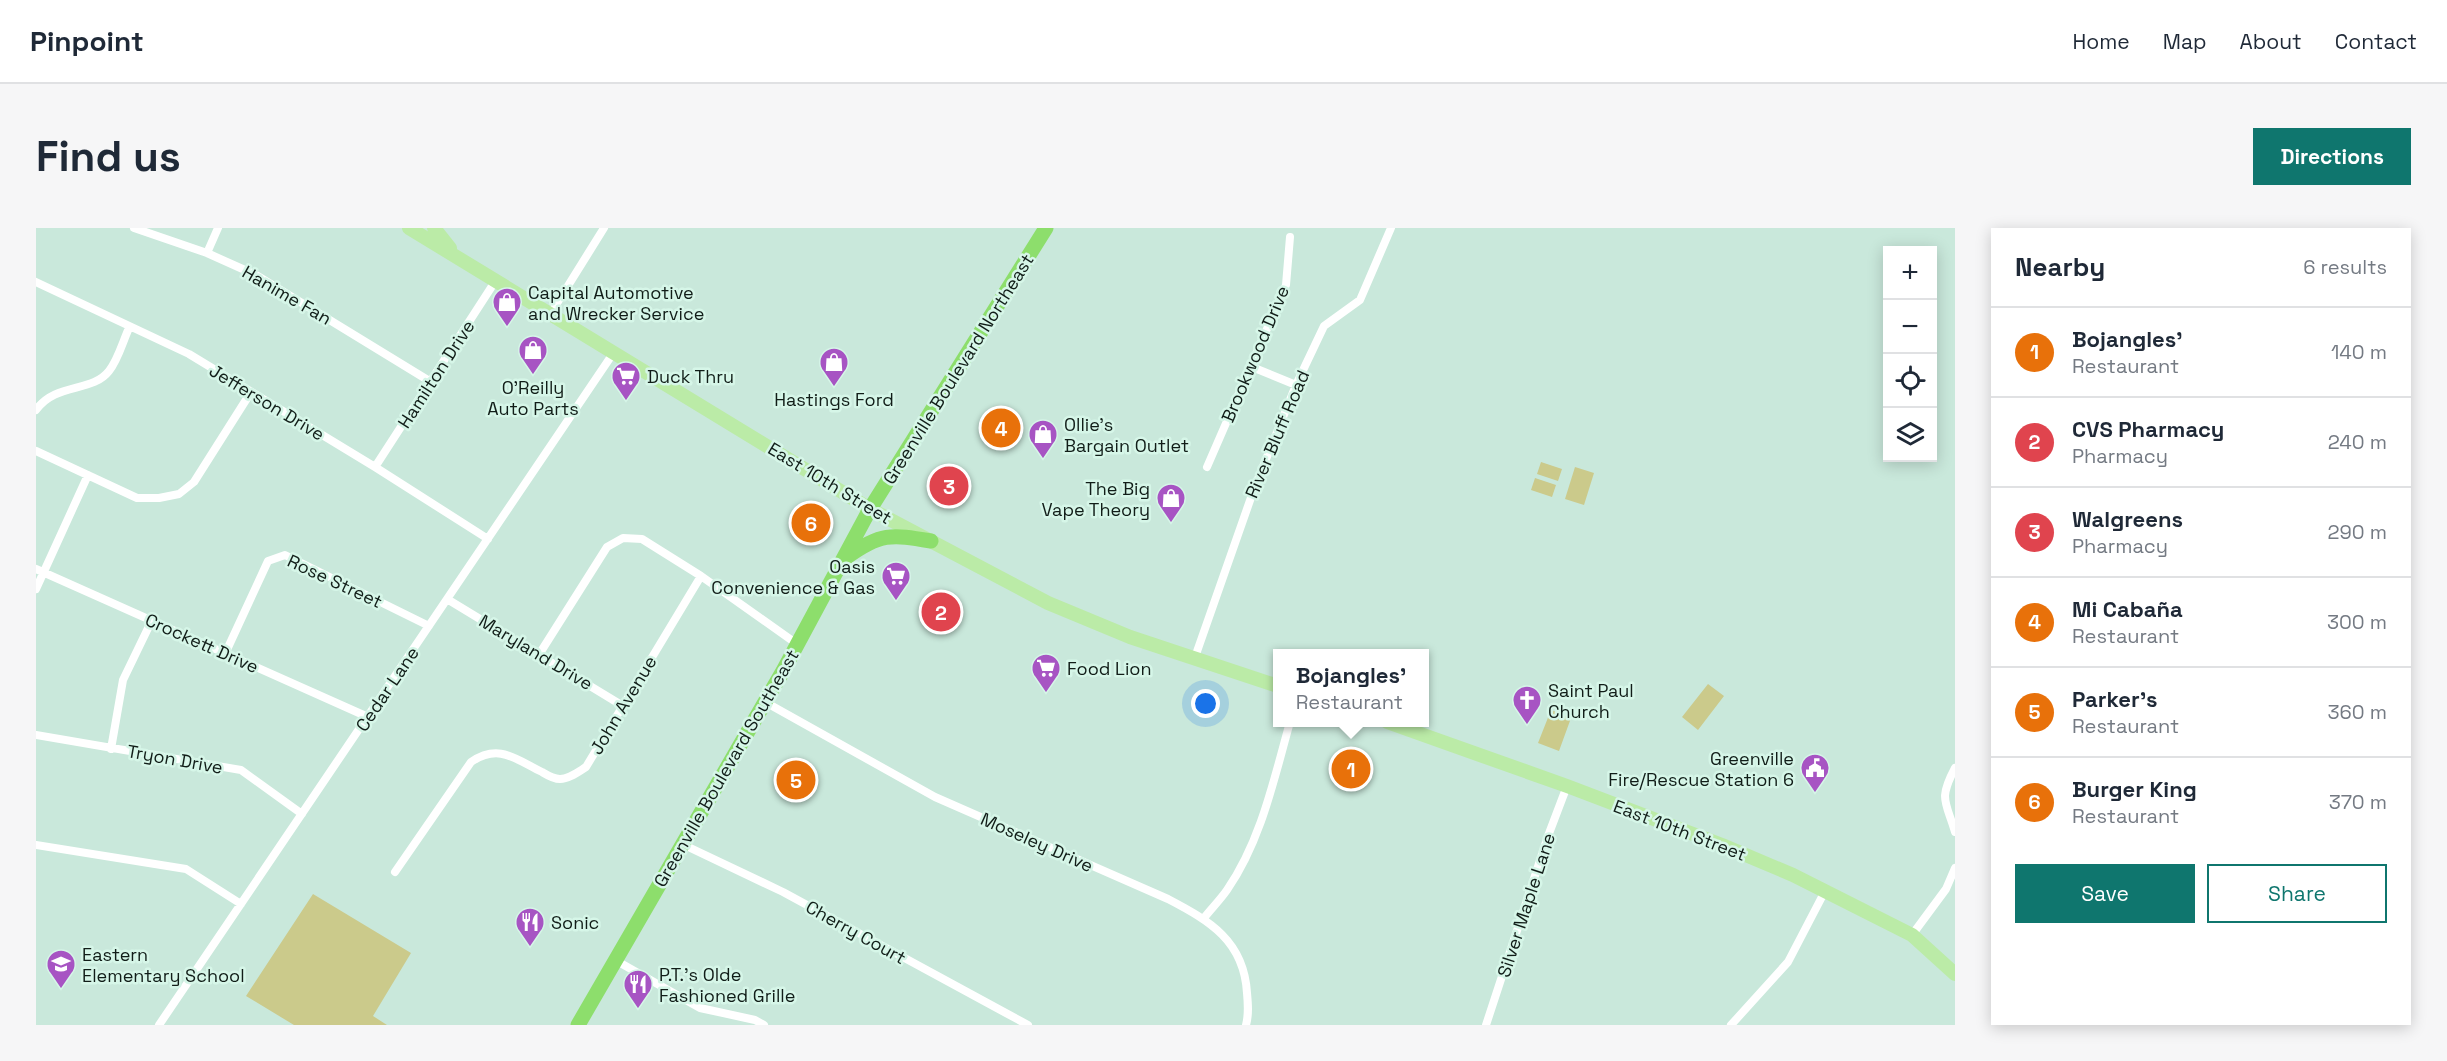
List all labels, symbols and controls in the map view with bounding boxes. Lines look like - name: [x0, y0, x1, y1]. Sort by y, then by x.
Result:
- text: Pinpoint: [30, 23, 144, 59]
- text: Home: [2072, 28, 2130, 55]
- text: Map: [2163, 28, 2207, 55]
- text: About: [2240, 28, 2302, 55]
- text: Contact: [2335, 28, 2417, 55]
- button: Directions: [2253, 128, 2411, 185]
- text: Find us: [36, 130, 181, 183]
- map controls: [1883, 246, 1937, 462]
- button: +: [1883, 246, 1937, 300]
- street label: Greenville Boulevard Northeast: [877, 249, 1039, 489]
- text: Nearby: [2015, 250, 2105, 284]
- text: 6 results: [2303, 254, 2387, 280]
- street label: Hanime Fan: [238, 260, 336, 330]
- place label: Capital Automotive and Wrecker Service: [528, 281, 704, 325]
- street label: Brookwood Drive: [1216, 282, 1294, 426]
- shop icon: Capital Automotive and Wrecker Service: [491, 286, 523, 328]
- button: −: [1883, 300, 1937, 354]
- street label: Hamilton Drive: [392, 316, 480, 432]
- text: Bojangles': [2072, 325, 2183, 353]
- shop icon: O'Reilly Auto Parts: [517, 334, 549, 376]
- text: 1: [2030, 339, 2039, 365]
- text: 140 m: [2331, 339, 2387, 365]
- shop icon: Hastings Ford: [818, 346, 850, 388]
- text: Restaurant: [2072, 353, 2179, 379]
- button: locate: [1883, 354, 1937, 408]
- street label: Jefferson Drive: [205, 359, 329, 445]
- supermarket icon: Duck Thru: [610, 360, 642, 402]
- place label: Duck Thru: [647, 365, 734, 388]
- street label: River Bluff Road: [1240, 366, 1314, 502]
- place label: O'Reilly Auto Parts: [487, 376, 579, 420]
- place label: Hastings Ford: [774, 388, 894, 411]
- pin: 4: [982, 406, 1020, 450]
- button: layers: [1883, 408, 1937, 462]
- place label: Ollie's Bargain Outlet: [1064, 413, 1189, 457]
- text: CVS Pharmacy: [2072, 415, 2224, 443]
- shop icon: Ollie's Bargain Outlet: [1027, 418, 1059, 460]
- text: 2: [2029, 429, 2040, 455]
- text: 240 m: [2328, 429, 2387, 455]
- street label: East 10th Street: [764, 437, 896, 529]
- text: Pharmacy: [2072, 443, 2168, 469]
- pin: 3: [930, 464, 968, 508]
- place label: The Big Vape Theory: [1042, 477, 1150, 521]
- shop icon: The Big Vape Theory: [1155, 482, 1187, 524]
- pin: 6: [792, 500, 830, 546]
- text: Walgreens: [2072, 505, 2183, 533]
- text: 3: [2028, 519, 2041, 545]
- text: 290 m: [2328, 519, 2387, 545]
- text: Pharmacy: [2072, 533, 2168, 559]
- street label: Rose Street: [284, 549, 386, 613]
- place label: Oasis Convenience & Gas: [711, 555, 875, 599]
- supermarket icon: Oasis Convenience & Gas: [880, 560, 912, 602]
- pin: 2: [922, 590, 960, 634]
- text: Mi Cabaña: [2072, 595, 2183, 623]
- street label: Crockett Drive: [142, 608, 262, 678]
- street label: Maryland Drive: [475, 609, 597, 695]
- text: 4: [2028, 609, 2041, 635]
- text: 300 m: [2327, 609, 2387, 635]
- text: Restaurant: [2072, 623, 2179, 649]
- street label: Cedar Lane: [350, 642, 424, 736]
- street label: Greenville Boulevard Southeast: [648, 645, 804, 891]
- popup: [1273, 649, 1429, 727]
- street label: John Avenue: [584, 651, 662, 759]
- supermarket icon: Food Lion: [1030, 652, 1062, 694]
- place label: Food Lion: [1067, 657, 1151, 680]
- text: Bojangles': [1296, 661, 1406, 689]
- place label: Saint Paul Church: [1548, 679, 1634, 723]
- church icon: Saint Paul Church: [1511, 684, 1543, 726]
- text: Parker's: [2072, 685, 2157, 713]
- your location: [1191, 689, 1220, 718]
- text: Restaurant: [1296, 689, 1403, 715]
- text: 5: [2029, 699, 2041, 725]
- text: 360 m: [2328, 699, 2387, 725]
- text: Restaurant: [2072, 713, 2179, 739]
- street label: Tryon Drive: [125, 739, 225, 779]
- pin: 1: [1332, 746, 1370, 792]
- place label: Greenville Fire/Rescue Station 6: [1608, 747, 1794, 791]
- public building icon: Greenville Fire/Rescue Station 6: [1799, 752, 1831, 794]
- pin: 5: [776, 758, 816, 802]
- text: Burger King: [2072, 775, 2197, 803]
- text: 6: [2028, 789, 2041, 815]
- text: 370 m: [2329, 789, 2387, 815]
- street label: East 10th Street: [1610, 794, 1750, 866]
- text: Restaurant: [2072, 803, 2179, 829]
- street label: Moseley Drive: [977, 807, 1097, 877]
- street label: Silver Maple Lane: [1492, 830, 1560, 980]
- button: Save: [2015, 864, 2195, 923]
- button: Share: [2207, 864, 2387, 923]
- street label: Cherry Court: [802, 895, 910, 969]
- restaurant icon: Sonic: [514, 906, 546, 948]
- place label: Sonic: [551, 911, 599, 934]
- place label: Eastern Elementary School: [82, 943, 245, 987]
- school or university icon: Eastern Elementary School: [45, 948, 77, 990]
- place label: P.T.’s Olde Fashioned Grille: [659, 963, 795, 1007]
- restaurant icon: P.T.’s Olde Fashioned Grille: [622, 968, 654, 1010]

